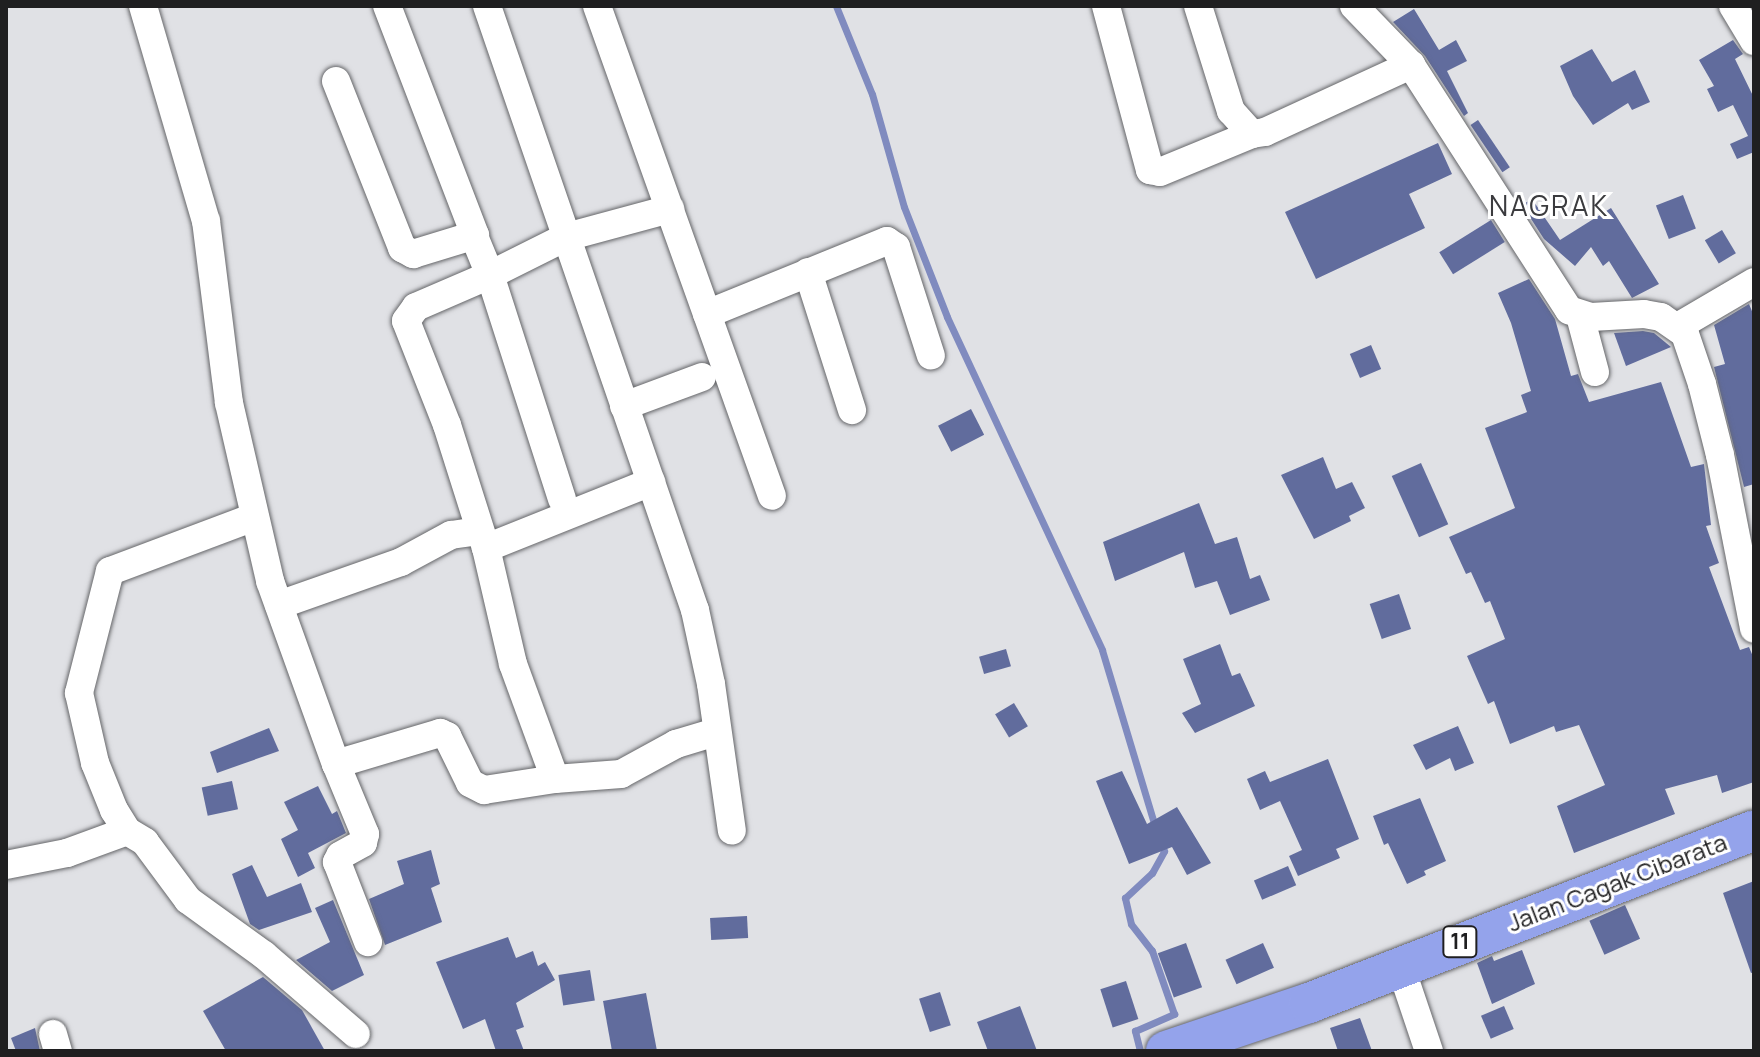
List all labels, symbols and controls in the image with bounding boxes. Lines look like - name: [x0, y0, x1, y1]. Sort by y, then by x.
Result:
- district label: NAGRAK: [1489, 188, 1609, 222]
- street label: Jalan Cagak Cibarata: [1504, 827, 1730, 937]
- road number: 11: [1442, 924, 1478, 960]

